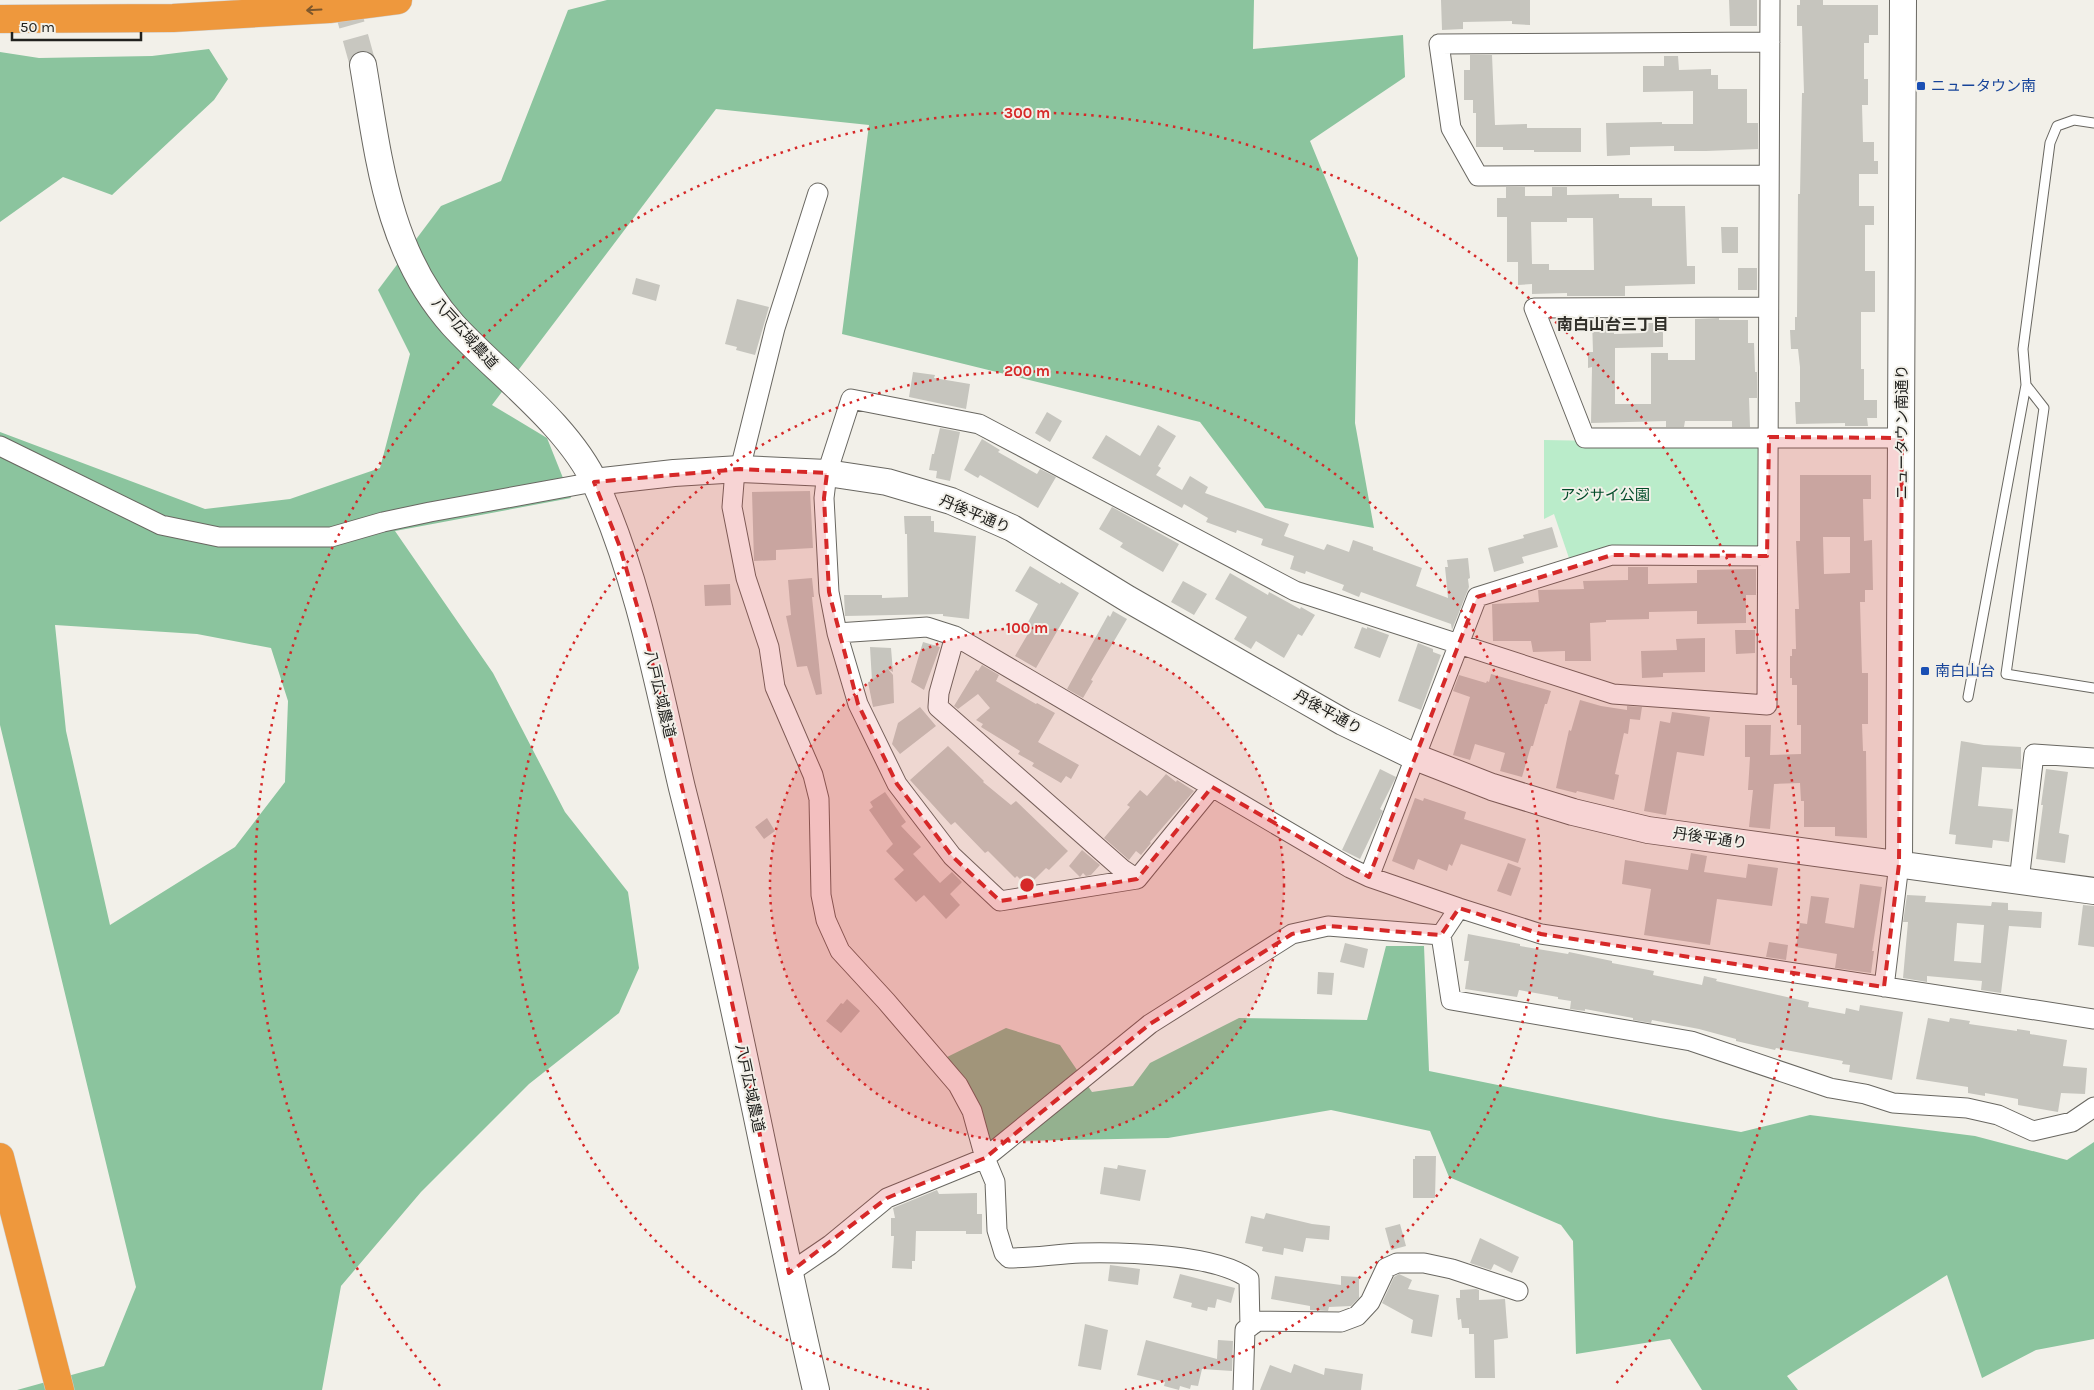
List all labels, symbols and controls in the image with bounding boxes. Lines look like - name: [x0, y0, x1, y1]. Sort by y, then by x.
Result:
- one-way arrow: [307, 5, 323, 14]
- scale bar: [12, 10, 141, 42]
- text: 50 m: [20, 18, 55, 36]
- place label: ニュータウン南: [1931, 77, 2036, 95]
- marker: ニュータウン南: [1915, 80, 1927, 92]
- text: 300 m: [1004, 104, 1050, 122]
- street label: 八戸広域農道: [428, 294, 502, 372]
- district label: 南白山台三丁目: [1557, 315, 1669, 334]
- text: 200 m: [1004, 362, 1050, 380]
- street label: ニュータウン南通り: [1893, 364, 1911, 500]
- park label: アジサイ公園: [1560, 486, 1650, 504]
- street label: 丹後平通り: [937, 491, 1013, 537]
- text: 100 m: [1006, 619, 1048, 637]
- street label: 八戸広域農道: [641, 648, 679, 740]
- place label: 南白山台: [1935, 662, 1995, 680]
- marker: 南白山台: [1919, 665, 1931, 677]
- street label: 丹後平通り: [1291, 686, 1365, 738]
- street label: 丹後平通り: [1672, 824, 1748, 852]
- centre of rings: [1018, 876, 1036, 894]
- street label: 八戸広域農道: [732, 1042, 768, 1134]

